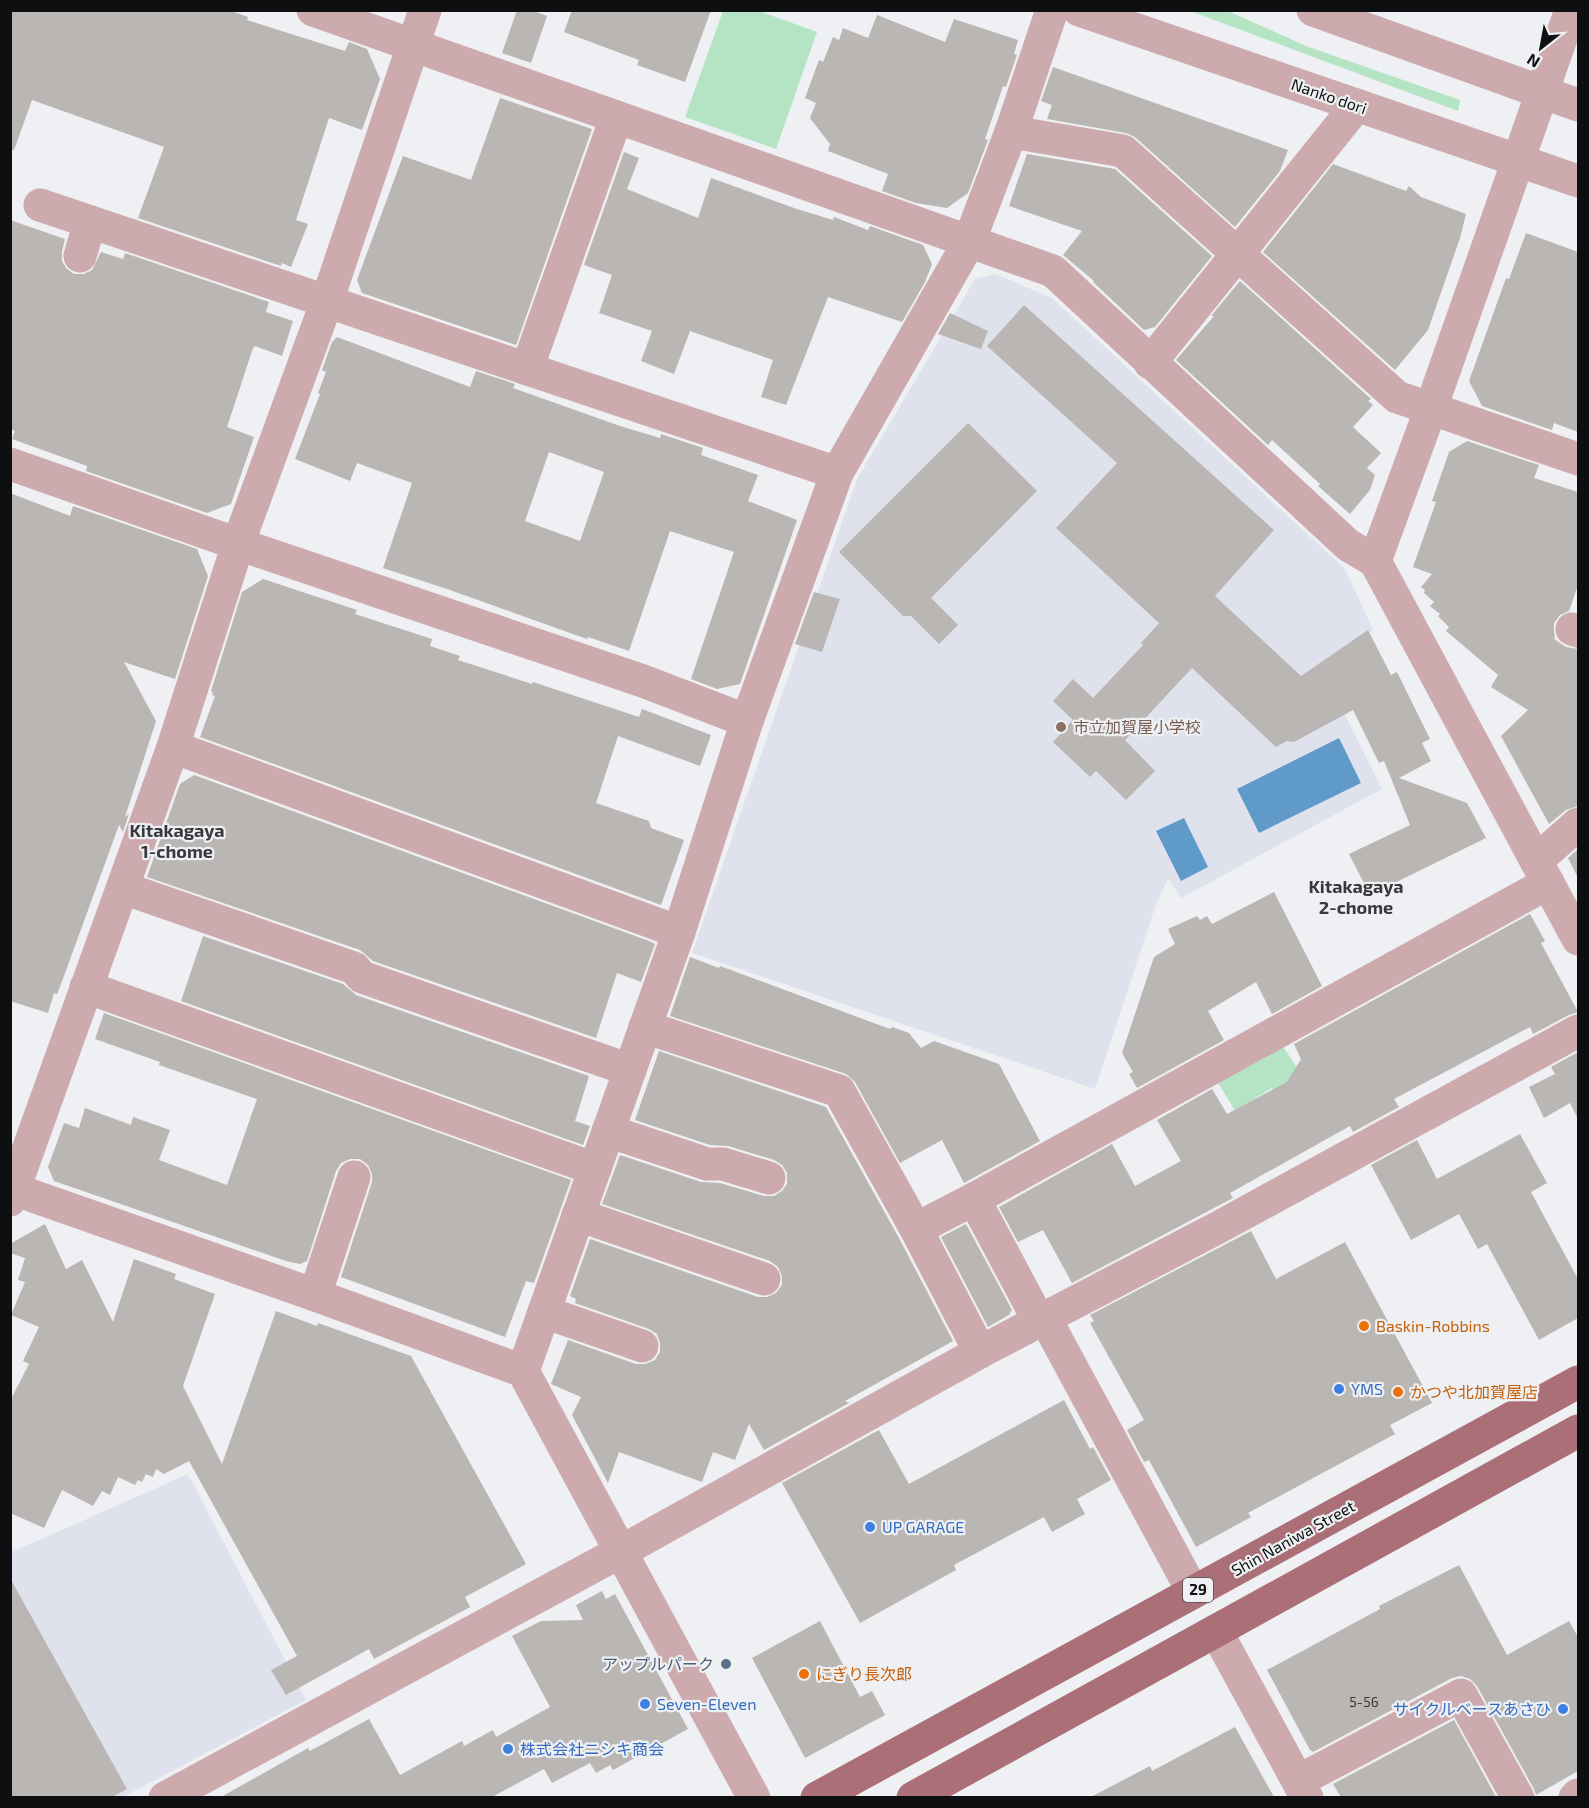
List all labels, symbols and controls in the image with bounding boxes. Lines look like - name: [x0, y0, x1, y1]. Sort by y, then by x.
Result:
- north arrow: [1511, 18, 1571, 78]
- text: N: [1523, 50, 1543, 72]
- street label: Nanko dori: [1289, 74, 1369, 117]
- place label: 市立加賀屋小学校: [1073, 717, 1201, 736]
- marker: 市立加賀屋小学校: [1054, 720, 1068, 734]
- district label: Kitakagaya 1-chome: [129, 819, 225, 862]
- district label: Kitakagaya 2-chome: [1308, 875, 1404, 918]
- place label: Baskin-Robbins: [1376, 1316, 1490, 1335]
- marker: Baskin-Robbins: [1357, 1319, 1371, 1333]
- place label: YMS: [1351, 1379, 1383, 1398]
- marker: YMS: [1332, 1382, 1346, 1396]
- place label: かつや北加賀屋店: [1410, 1382, 1538, 1401]
- marker: かつや北加賀屋店: [1391, 1385, 1405, 1399]
- street label: Shin Naniwa Street: [1228, 1496, 1358, 1579]
- place label: UP GARAGE: [882, 1517, 964, 1536]
- marker: UP GARAGE: [863, 1520, 877, 1534]
- road number: 29: [1183, 1578, 1213, 1602]
- place label: アップルパーク: [602, 1654, 714, 1673]
- marker: アップルパーク: [719, 1657, 733, 1671]
- place label: にぎり長次郎: [816, 1664, 912, 1683]
- marker: にぎり長次郎: [797, 1667, 811, 1681]
- house number: 5-56: [1349, 1693, 1379, 1710]
- place label: Seven-Eleven: [657, 1694, 757, 1713]
- marker: Seven-Eleven: [638, 1697, 652, 1711]
- place label: サイクルベースあさひ: [1393, 1699, 1551, 1718]
- marker: サイクルベースあさひ: [1556, 1702, 1570, 1716]
- place label: 株式会社ニシキ商会: [520, 1739, 664, 1758]
- marker: 株式会社ニシキ商会: [501, 1742, 515, 1756]

